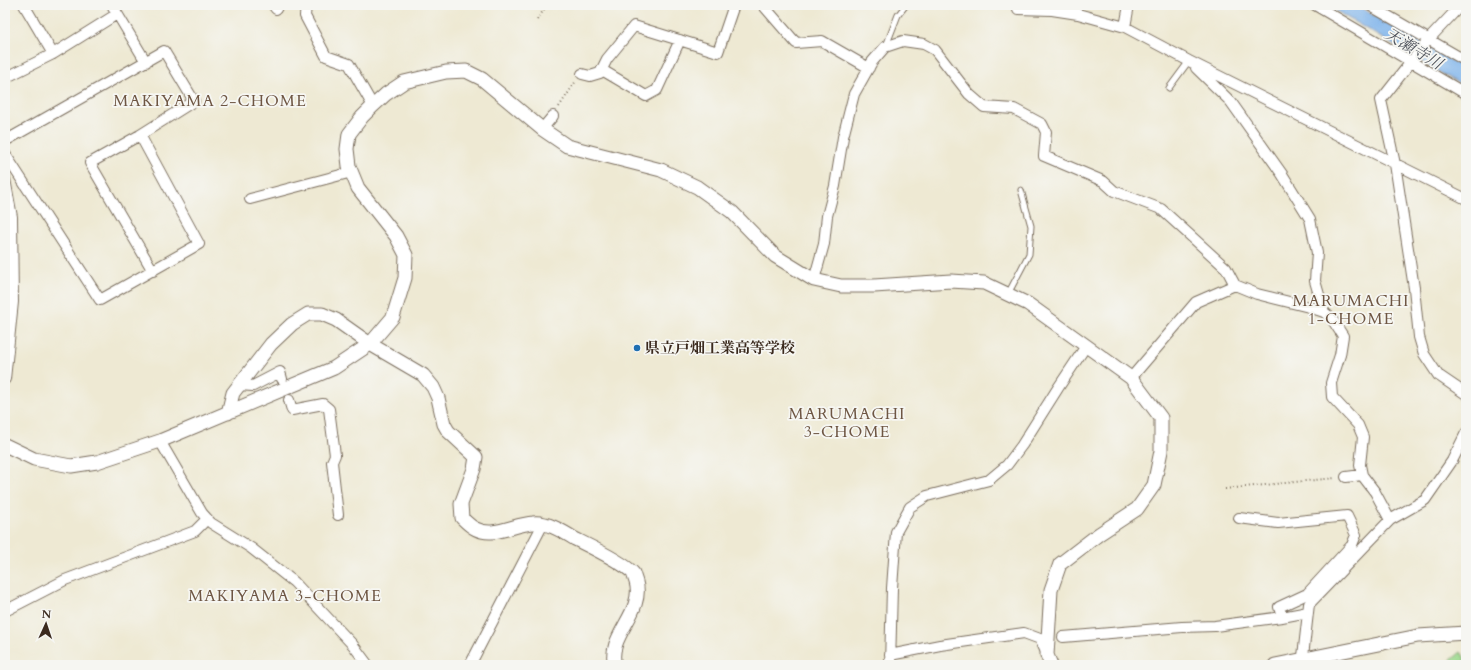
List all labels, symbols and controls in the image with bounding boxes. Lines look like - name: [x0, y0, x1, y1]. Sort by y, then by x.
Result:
- water label: 天瀬寺川: [1380, 23, 1448, 76]
- district label: MAKIYAMA 2-CHOME: [113, 90, 307, 112]
- district label: MARUMACHI 1-CHOME: [1292, 290, 1410, 330]
- place label: 県立戸畑工業高等学校: [645, 338, 795, 358]
- marker: 県立戸畑工業高等学校: [632, 343, 642, 353]
- district label: MARUMACHI 3-CHOME: [788, 403, 906, 443]
- district label: MAKIYAMA 3-CHOME: [188, 585, 382, 607]
- north arrow: [26, 604, 66, 644]
- text: N: [41, 607, 52, 622]

